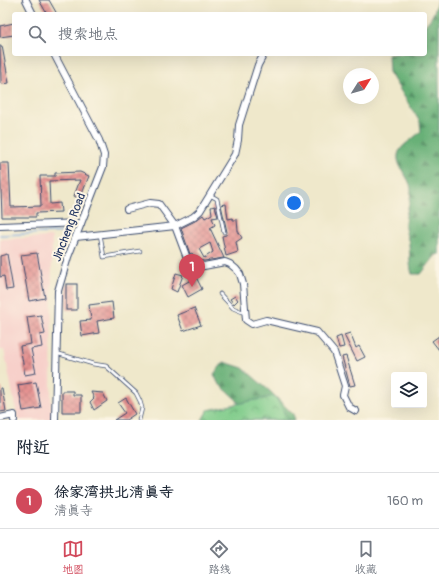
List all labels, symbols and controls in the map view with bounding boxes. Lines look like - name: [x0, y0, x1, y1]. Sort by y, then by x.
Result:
- search box: [12, 12, 427, 56]
- icon: search: [26, 23, 48, 45]
- text: 搜索地点: [58, 25, 118, 44]
- north arrow: [343, 68, 379, 104]
- street label: Jincheng Road: [50, 191, 89, 264]
- your location: [284, 193, 304, 213]
- pin: 1: [179, 254, 205, 287]
- map controls: [391, 372, 427, 408]
- button: layers: [391, 372, 427, 408]
- text: 附近: [16, 437, 50, 458]
- text: 徐家湾拱北清真寺: [54, 483, 174, 502]
- text: 1: [26, 493, 32, 509]
- text: 160 m: [387, 493, 423, 509]
- text: 清真寺: [54, 503, 93, 519]
- tab: 地图: [62, 538, 84, 576]
- tab: 路线: [208, 538, 230, 576]
- tab: 收藏: [355, 538, 377, 576]

